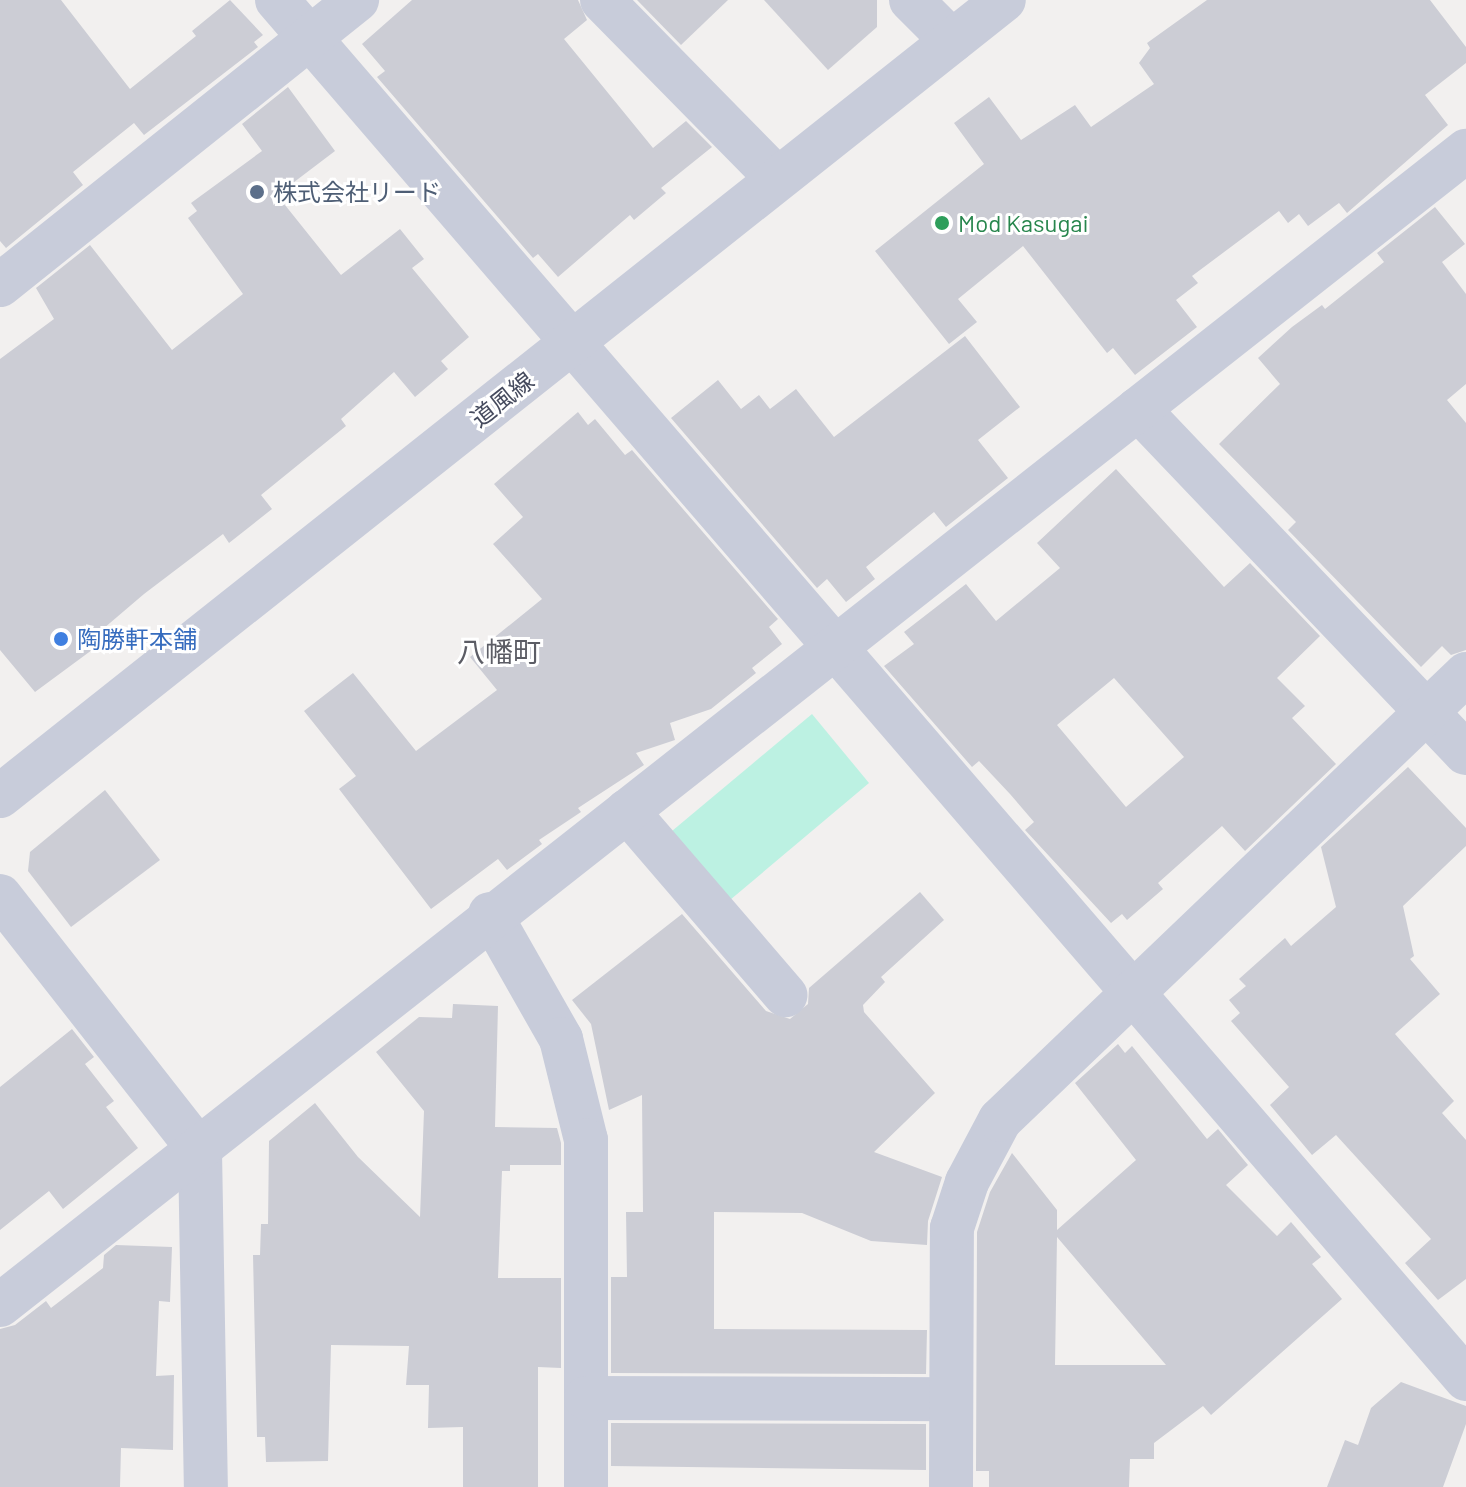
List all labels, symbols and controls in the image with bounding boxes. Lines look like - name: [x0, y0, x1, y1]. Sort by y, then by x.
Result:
- place label: 株式会社リード: [273, 178, 441, 206]
- marker: 株式会社リード: [248, 183, 266, 201]
- place label: Mod Kasugai: [958, 209, 1089, 237]
- marker: Mod Kasugai: [933, 214, 951, 232]
- street label: 道風線: [465, 365, 539, 433]
- place label: 陶勝軒本舗: [77, 625, 197, 653]
- marker: 陶勝軒本舗: [52, 630, 70, 648]
- district label: 八幡町: [457, 634, 541, 668]

